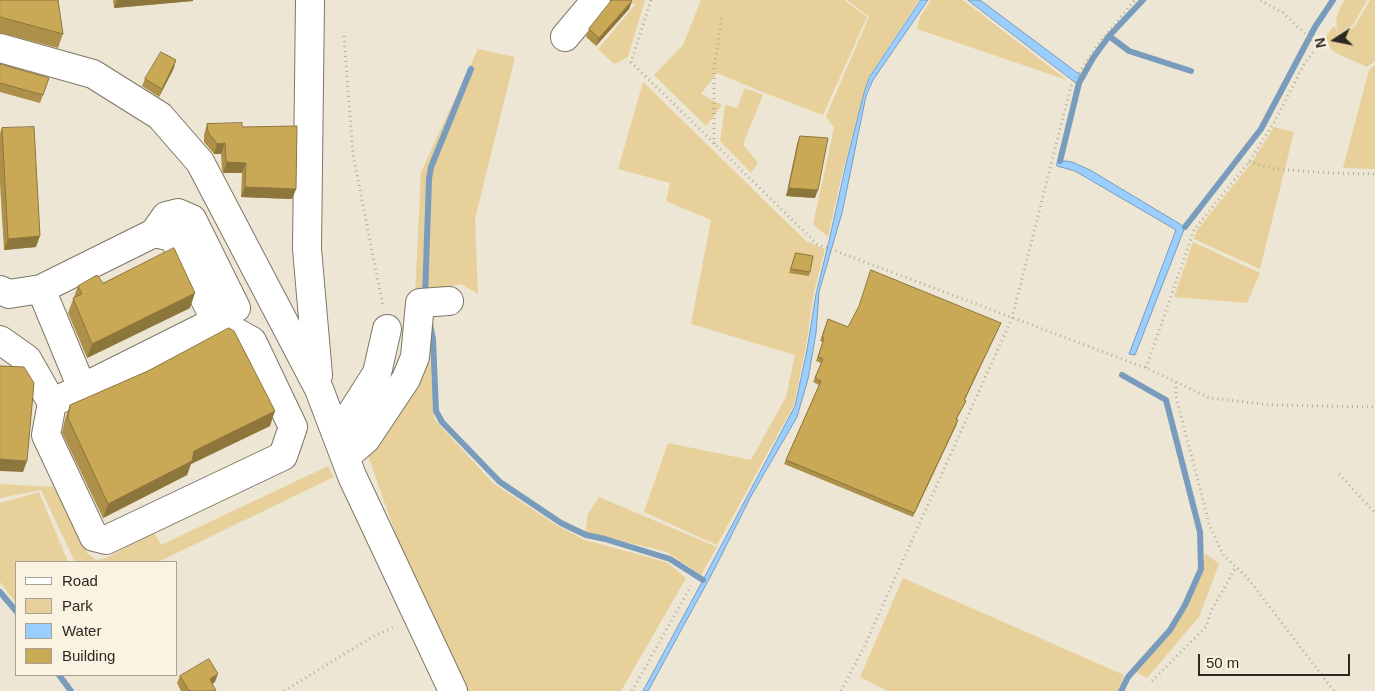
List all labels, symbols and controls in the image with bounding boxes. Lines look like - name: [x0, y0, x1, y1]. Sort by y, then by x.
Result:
- north arrow: [1310, 15, 1360, 65]
- text: N: [1311, 36, 1329, 49]
- legend: [15, 561, 178, 676]
- text: Road: [62, 572, 98, 589]
- text: Park: [62, 597, 93, 614]
- text: Water: [62, 622, 101, 639]
- scale bar: [1200, 644, 1352, 676]
- text: Building: [62, 647, 115, 664]
- text: 50 m: [1206, 654, 1239, 671]

